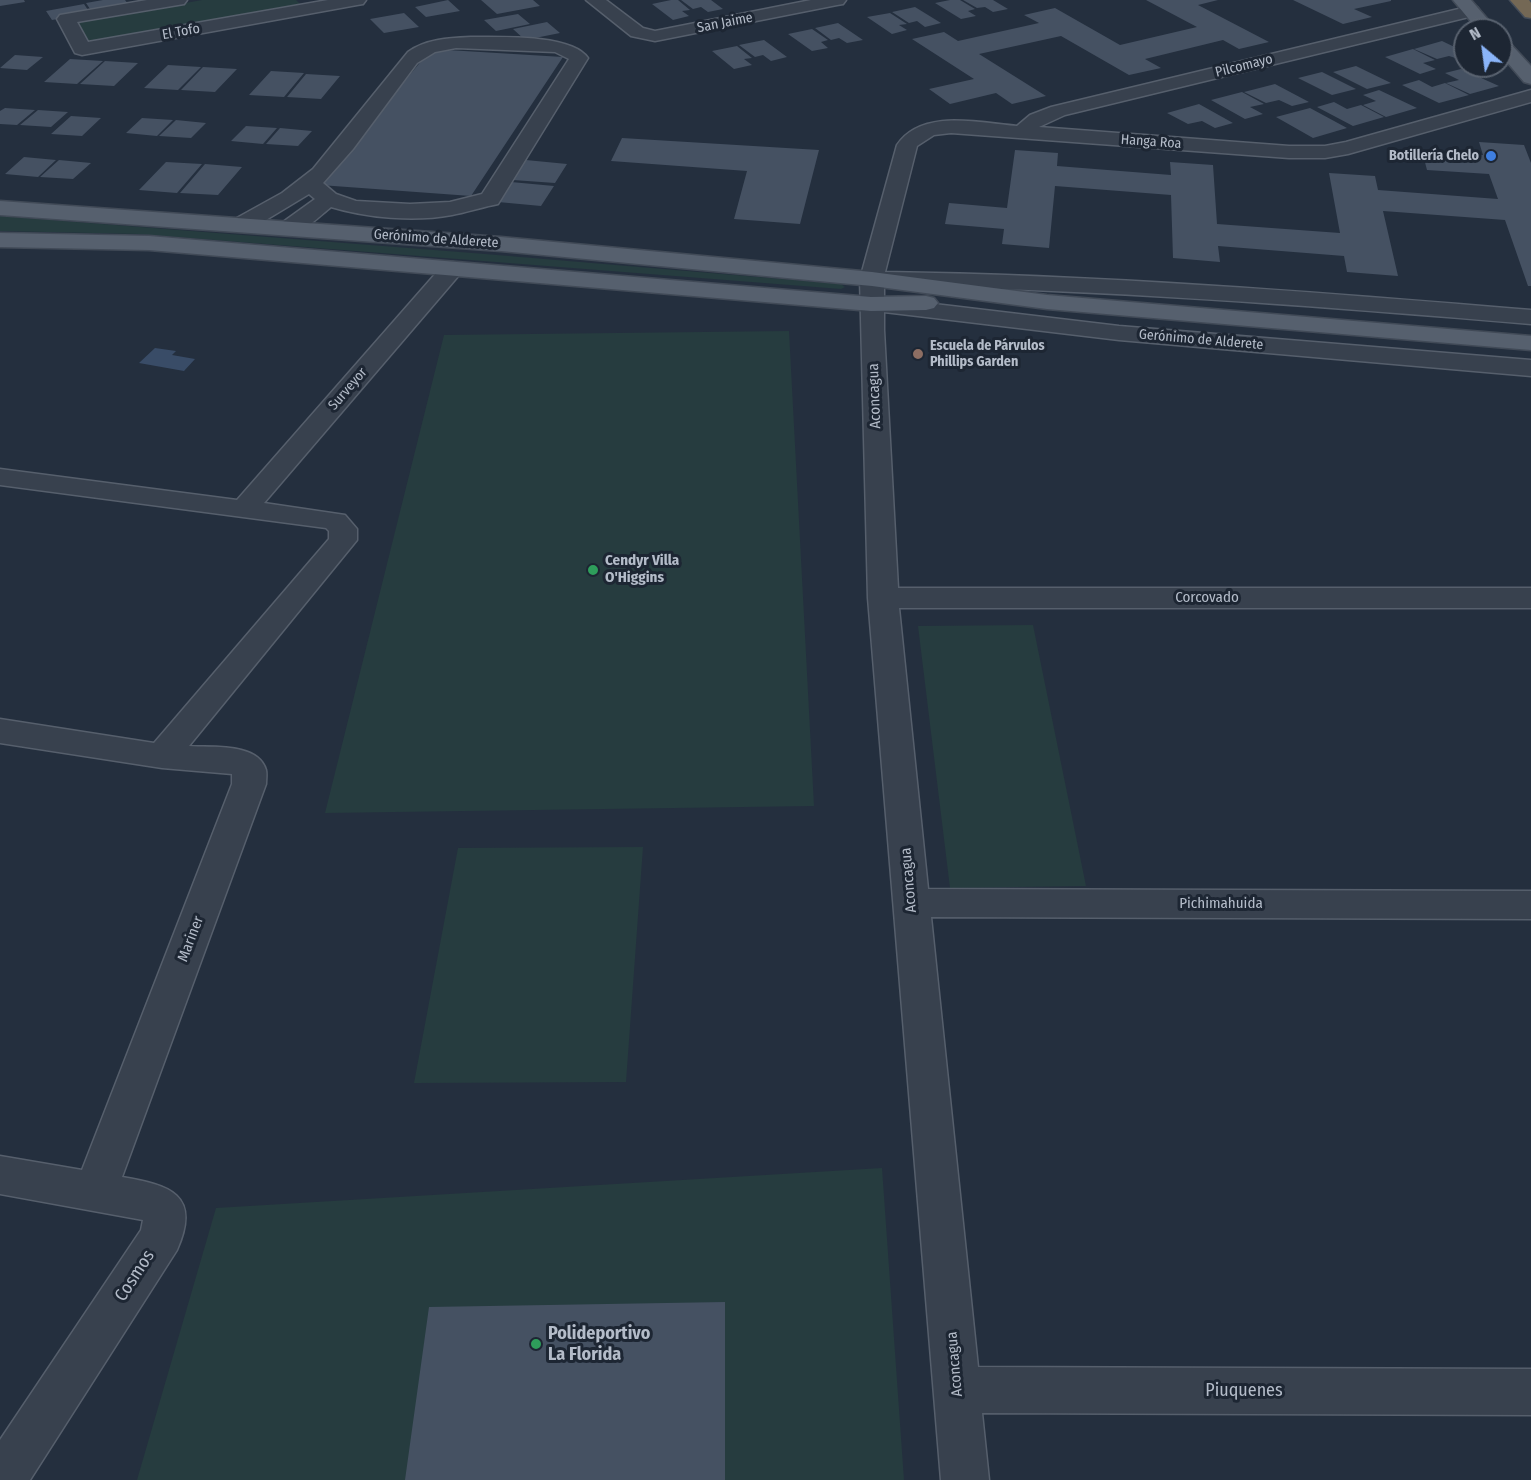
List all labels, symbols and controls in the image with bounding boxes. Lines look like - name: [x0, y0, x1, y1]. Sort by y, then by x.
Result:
- street label: San Jaime: [696, 9, 754, 37]
- north arrow: [1453, 18, 1513, 78]
- street label: El Tofo: [161, 20, 201, 44]
- text: N: [1466, 23, 1484, 44]
- street label: Pilcomayo: [1214, 51, 1274, 81]
- street label: Hanga Roa: [1120, 132, 1182, 152]
- place label: Botillería Chelo: [1389, 148, 1479, 164]
- marker: Botillería Chelo: [1484, 149, 1498, 163]
- street label: Gerónimo de Alderete: [373, 226, 499, 252]
- street label: Gerónimo de Alderete: [1138, 326, 1264, 354]
- place label: Escuela de Párvulos Phillips Garden: [930, 338, 1045, 370]
- marker: Escuela de Párvulos Phillips Garden: [911, 347, 925, 361]
- street label: Aconcagua: [865, 363, 885, 429]
- street label: Surveyor: [325, 364, 371, 414]
- place label: Cendyr Villa O'Higgins: [605, 552, 679, 587]
- marker: Cendyr Villa O'Higgins: [586, 563, 600, 577]
- street label: Corcovado: [1175, 589, 1239, 607]
- street label: Aconcagua: [897, 847, 921, 913]
- street label: Pichimahuida: [1179, 895, 1263, 913]
- street label: Mariner: [174, 914, 208, 964]
- street label: Cosmos: [110, 1246, 160, 1306]
- place label: Polideportivo La Florida: [548, 1323, 650, 1366]
- street label: Aconcagua: [943, 1331, 967, 1397]
- marker: Polideportivo La Florida: [529, 1337, 543, 1351]
- street label: Piuquenes: [1205, 1380, 1283, 1402]

